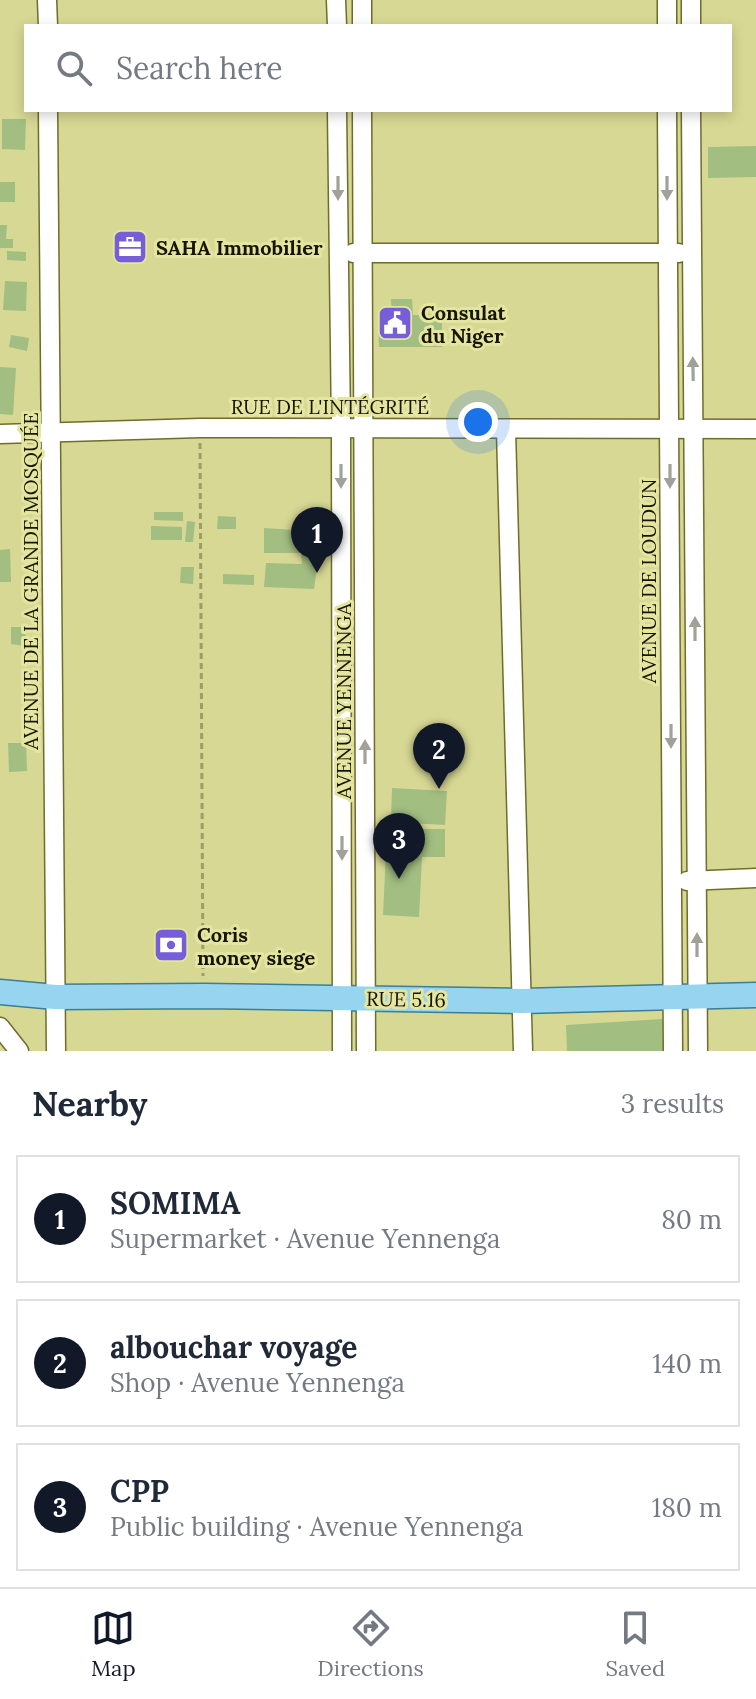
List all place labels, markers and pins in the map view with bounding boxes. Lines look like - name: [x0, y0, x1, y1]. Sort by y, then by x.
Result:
- office icon: SAHA Immobilier: [111, 228, 149, 266]
- place label: SAHA Immobilier: [156, 235, 323, 260]
- place label: Consulat du Niger: [421, 300, 507, 348]
- public building icon: Consulat du Niger: [376, 304, 414, 342]
- pin: 1: [291, 507, 343, 573]
- pin: 2: [413, 723, 465, 789]
- pin: 3: [373, 813, 425, 879]
- place label: Coris money siege: [197, 922, 315, 970]
- bank icon: Coris money siege: [152, 926, 190, 964]

